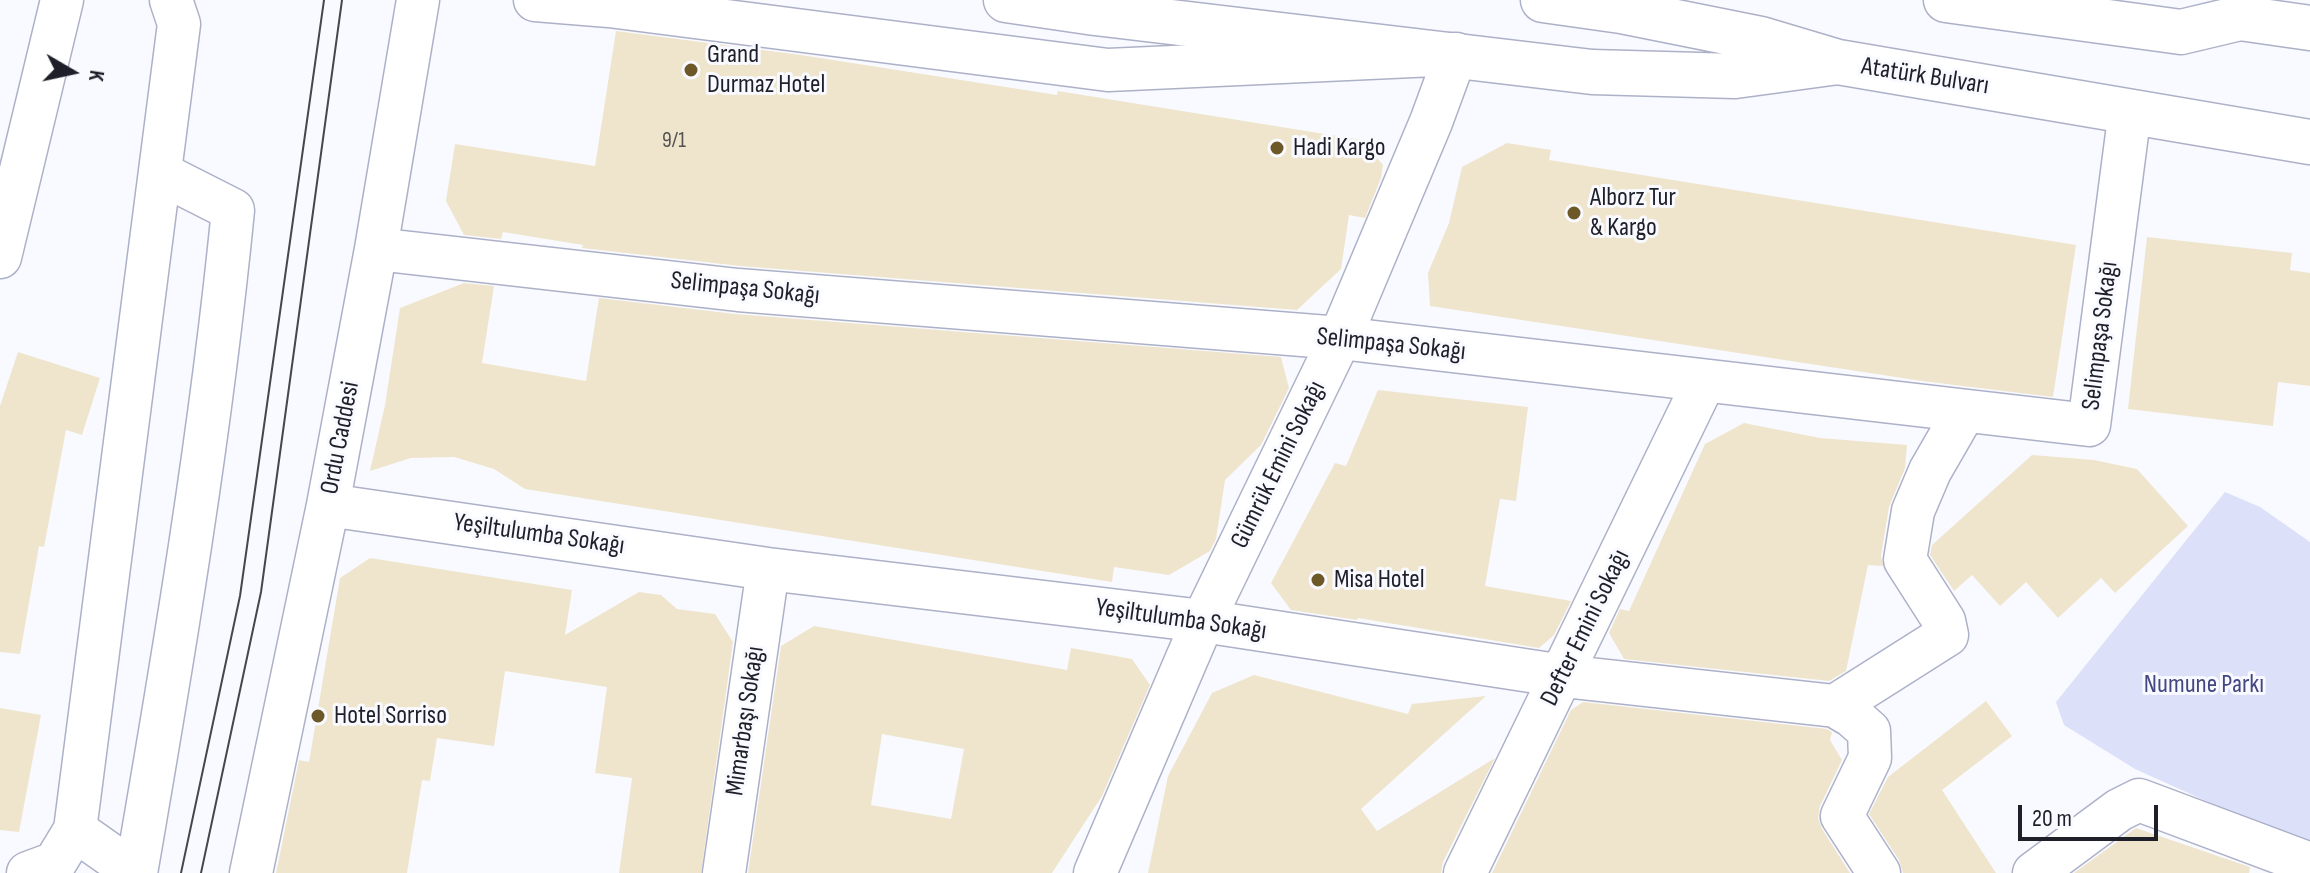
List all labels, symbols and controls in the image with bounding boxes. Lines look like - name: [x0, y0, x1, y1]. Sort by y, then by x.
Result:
- north arrow: [32, 32, 112, 112]
- place label: Grand Durmaz Hotel: [707, 39, 825, 100]
- street label: Atatürk Bulvarı: [1859, 52, 1991, 102]
- marker: Grand Durmaz Hotel: [682, 61, 700, 79]
- text: K: [82, 68, 110, 83]
- house number: 9/1: [662, 128, 686, 154]
- place label: Hadi Kargo: [1293, 132, 1385, 164]
- marker: Hadi Kargo: [1268, 139, 1286, 157]
- place label: Alborz Tur & Kargo: [1590, 182, 1676, 244]
- marker: Alborz Tur & Kargo: [1565, 204, 1583, 222]
- street label: Selimpaşa Sokağı: [2076, 260, 2126, 412]
- street label: Selimpaşa Sokağı: [669, 266, 821, 312]
- street label: Selimpaşa Sokağı: [1315, 322, 1467, 368]
- street label: Gümrük Emini Sokağı: [1225, 376, 1333, 554]
- street label: Ordu Caddesi: [315, 379, 367, 497]
- street label: Yeşiltulumba Sokağı: [452, 508, 626, 562]
- street label: Defter Emini Sokağı: [1535, 545, 1637, 711]
- place label: Misa Hotel: [1334, 564, 1425, 596]
- marker: Misa Hotel: [1309, 571, 1327, 589]
- street label: Yeşiltulumba Sokağı: [1094, 593, 1268, 647]
- street label: Mimarbaşı Sokağı: [720, 644, 772, 798]
- park label: Numune Parkı: [2144, 669, 2264, 701]
- place label: Hotel Sorriso: [334, 700, 447, 732]
- marker: Hotel Sorriso: [309, 707, 327, 725]
- scale bar: [2022, 789, 2162, 839]
- text: 20 m: [2032, 804, 2072, 833]

